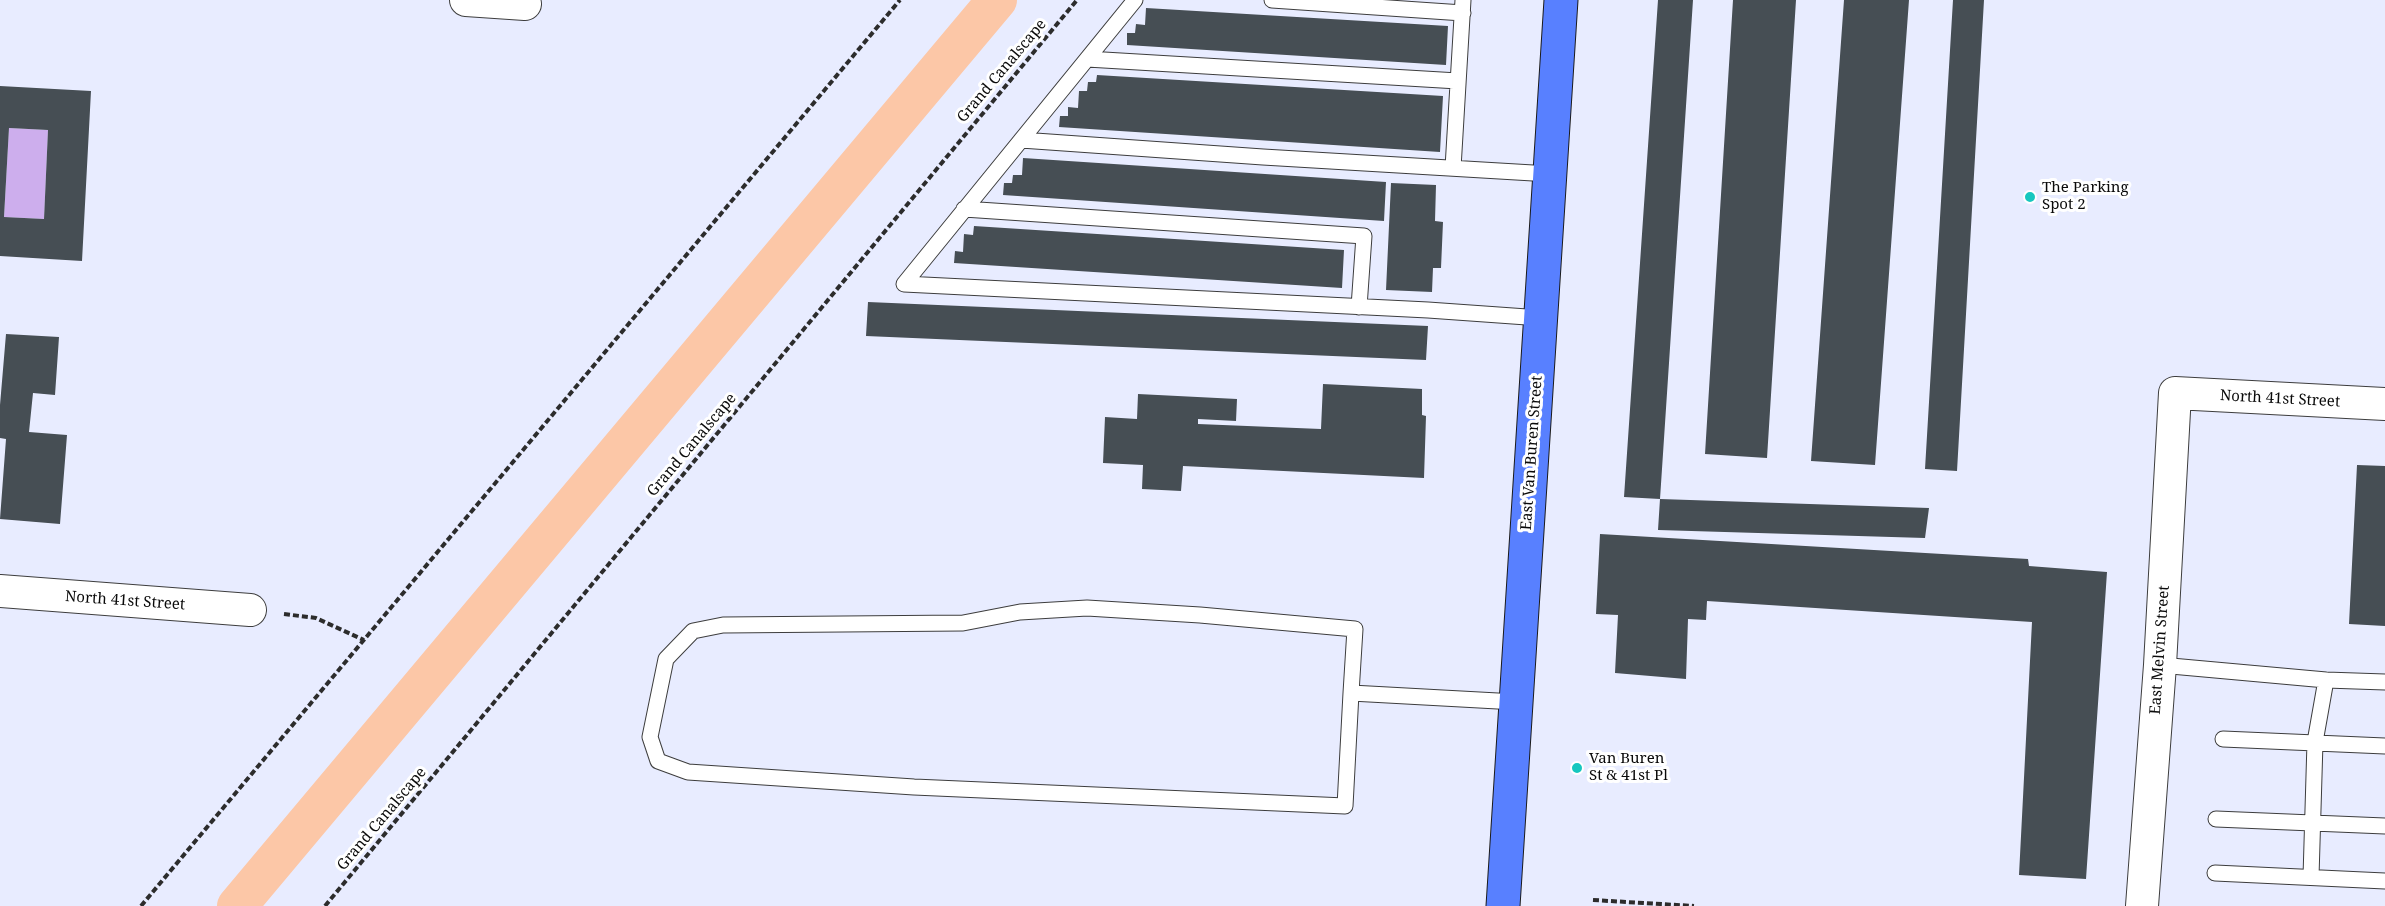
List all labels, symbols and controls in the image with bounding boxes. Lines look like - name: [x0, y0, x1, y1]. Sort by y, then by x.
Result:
- street label: Grand Canalscape: [954, 16, 1050, 126]
- place label: The Parking Spot 2: [2042, 179, 2129, 214]
- marker: The Parking Spot 2: [2023, 190, 2037, 204]
- street label: East Van Buren Street: [1518, 375, 1546, 531]
- street label: North 41st Street: [2219, 387, 2341, 411]
- street label: Grand Canalscape: [644, 390, 740, 500]
- street label: East Melvin Street: [2147, 585, 2173, 715]
- street label: North 41st Street: [64, 588, 186, 614]
- place label: Van Buren St & 41st Pl: [1589, 750, 1668, 785]
- marker: Van Buren St & 41st Pl: [1570, 761, 1584, 775]
- street label: Grand Canalscape: [334, 764, 430, 874]

